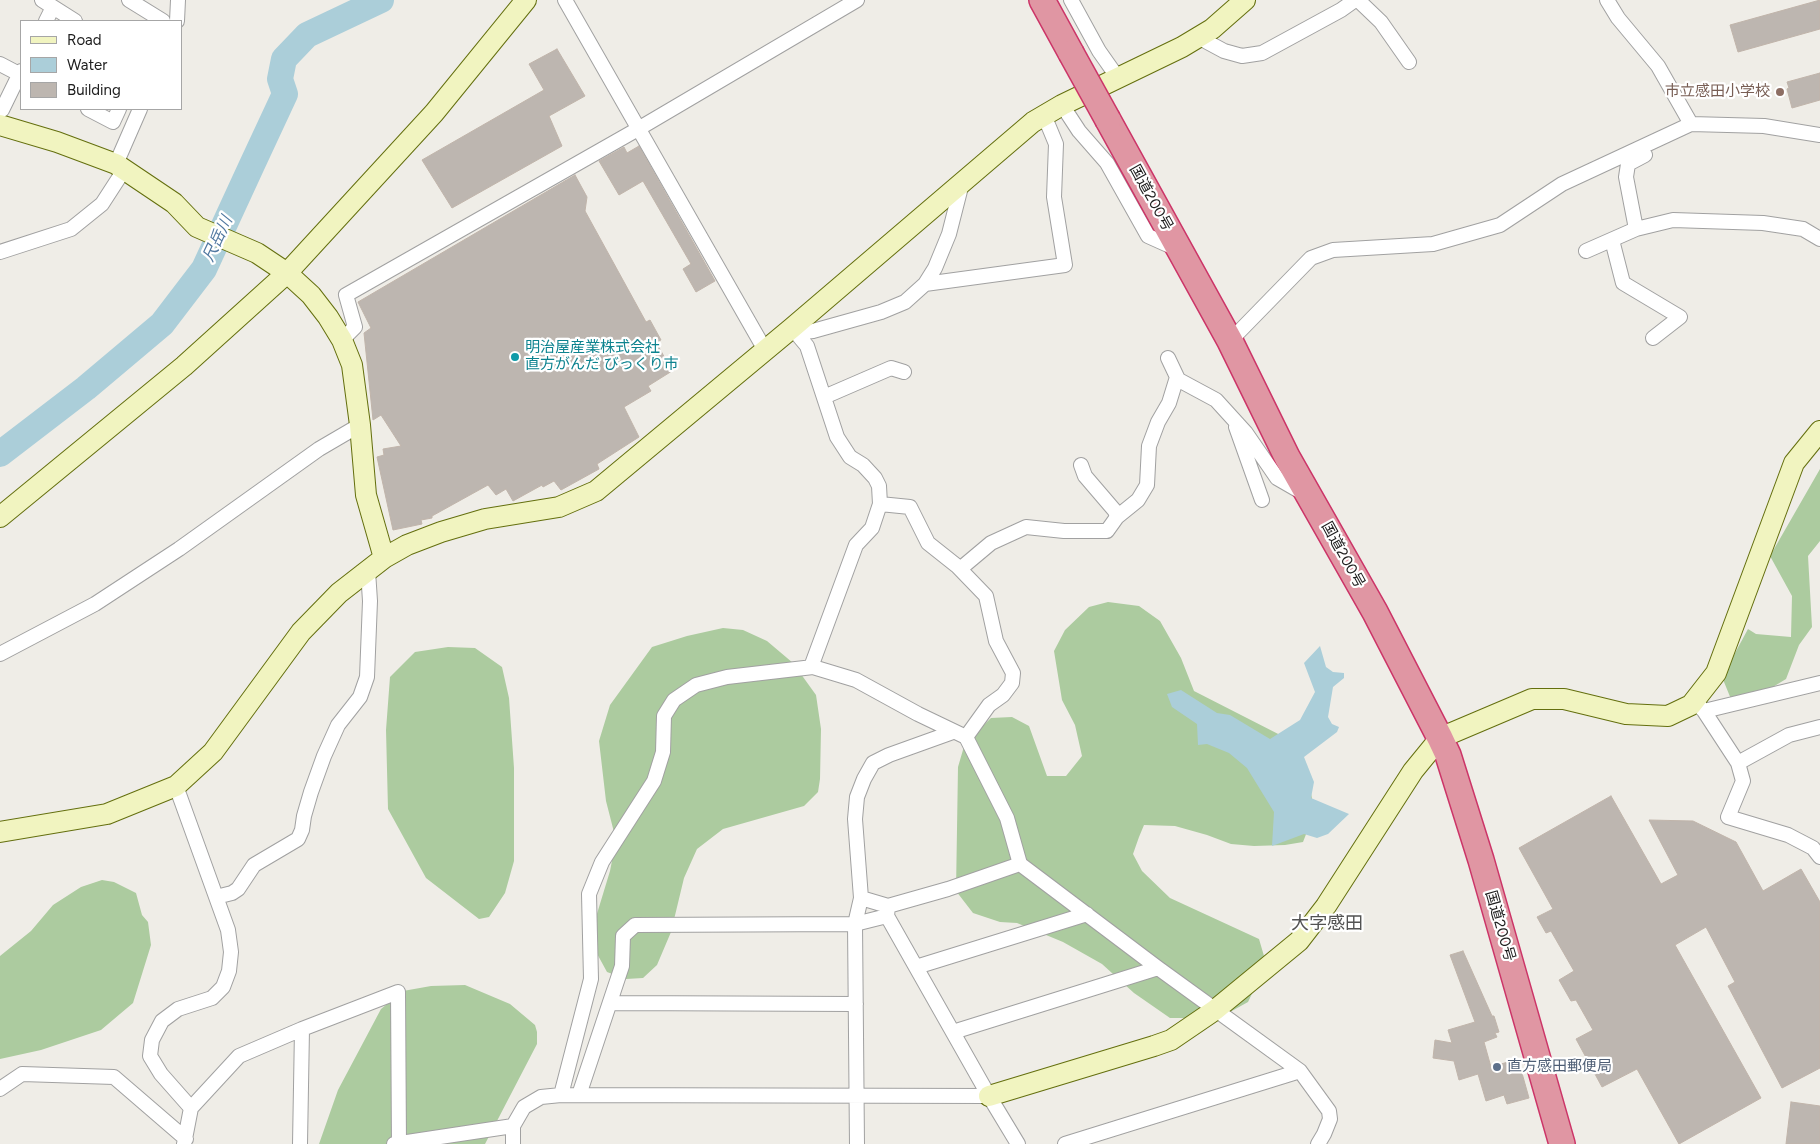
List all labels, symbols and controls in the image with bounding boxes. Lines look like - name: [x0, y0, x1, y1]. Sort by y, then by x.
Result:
- legend: [20, 20, 182, 110]
- text: Road: [67, 31, 102, 49]
- text: Water: [67, 56, 107, 74]
- text: Building: [67, 81, 121, 99]
- place label: 市立感田小学校: [1665, 83, 1770, 101]
- marker: 市立感田小学校: [1774, 86, 1786, 98]
- street label: 国道200号: [1126, 162, 1176, 234]
- water label: 尺岳川: [199, 213, 237, 265]
- place label: 明治屋産業株式会社 直方がんだ びっくり市: [525, 339, 679, 374]
- marker: 明治屋産業株式会社 直方がんだ びっくり市: [509, 351, 521, 363]
- street label: 国道200号: [1318, 519, 1368, 591]
- street label: 国道200号: [1481, 889, 1519, 963]
- district label: 大字感田: [1291, 913, 1363, 935]
- place label: 直方感田郵便局: [1507, 1058, 1612, 1076]
- marker: 直方感田郵便局: [1491, 1061, 1503, 1073]

